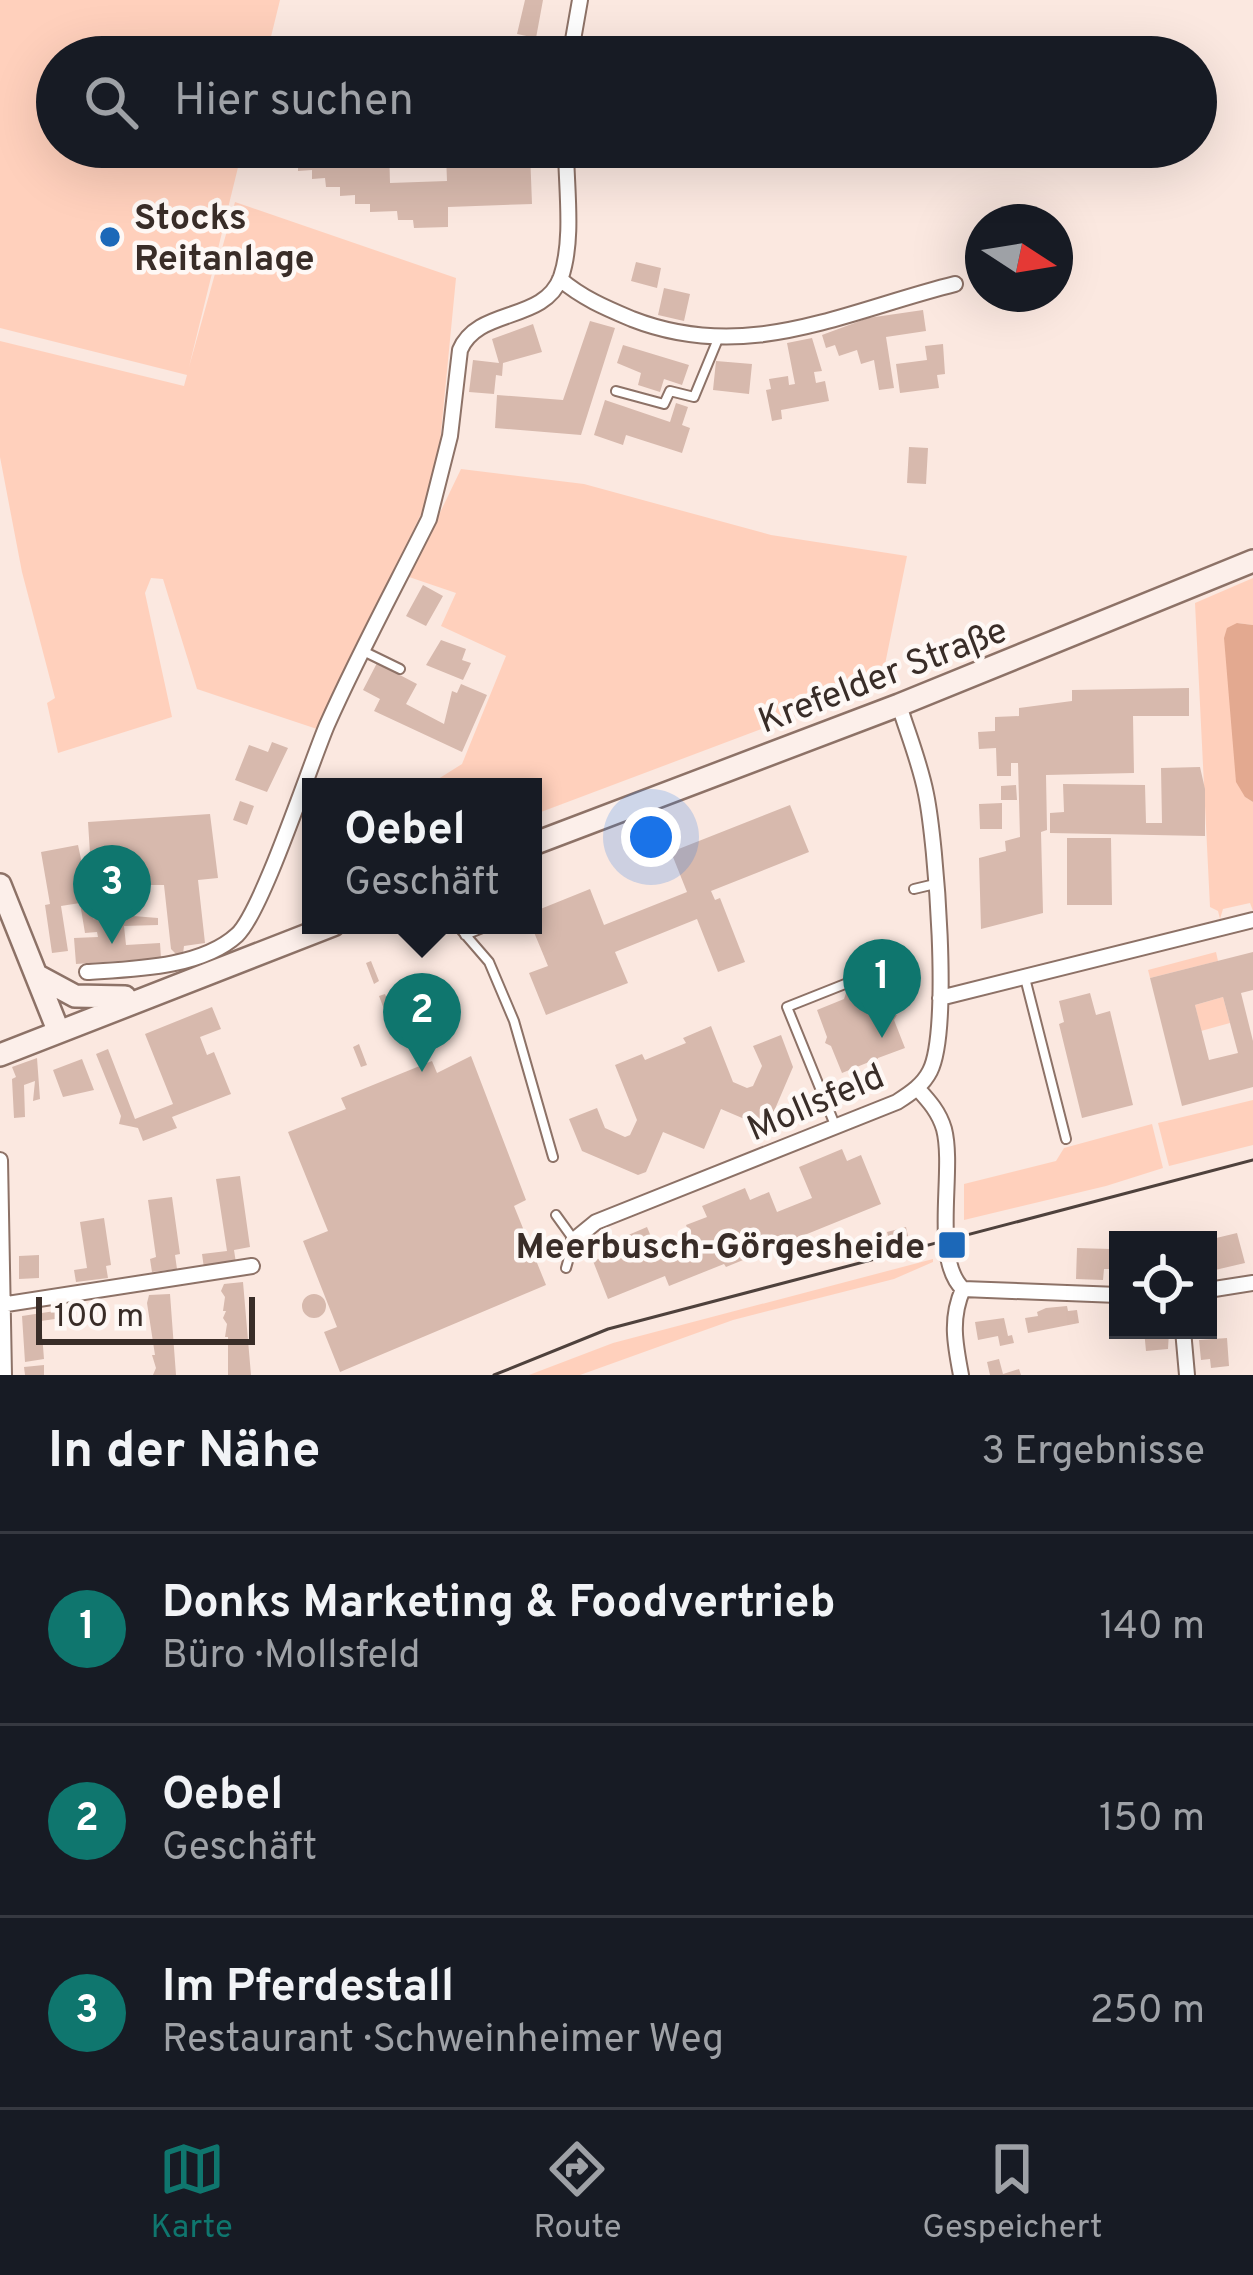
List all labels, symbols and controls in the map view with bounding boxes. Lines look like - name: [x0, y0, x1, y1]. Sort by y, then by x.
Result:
- search box: [36, 36, 1217, 168]
- icon: search: [78, 69, 144, 135]
- text: Hier suchen: [174, 74, 414, 131]
- place label: Stocks Reitanlage: [134, 197, 315, 284]
- north arrow: [965, 204, 1073, 312]
- marker: Stocks Reitanlage: [97, 224, 123, 250]
- street label: Krefelder Straße: [753, 609, 1014, 746]
- popup: [302, 778, 542, 934]
- text: Oebel: [344, 803, 466, 860]
- your location: [621, 807, 681, 867]
- pin: 3: [73, 845, 151, 944]
- text: Geschäft: [344, 860, 500, 909]
- pin: 1: [843, 939, 921, 1038]
- pin: 2: [383, 973, 461, 1072]
- street label: Mollsfeld: [741, 1055, 892, 1154]
- place label: Meerbusch-Görgesheide: [515, 1226, 925, 1272]
- marker: Meerbusch-Görgesheide: [936, 1229, 968, 1261]
- map controls: [1109, 1231, 1217, 1339]
- button: locate: [1109, 1231, 1217, 1339]
- scale bar: [36, 1291, 255, 1344]
- text: 100 m: [54, 1297, 144, 1339]
- text: In der Nähe: [48, 1421, 320, 1486]
- text: 3 Ergebnisse: [981, 1429, 1205, 1478]
- text: Donks Marketing & Foodvertrieb: [162, 1576, 835, 1633]
- text: 1: [79, 1604, 95, 1653]
- text: 140 m: [1100, 1604, 1205, 1653]
- text: Büro · Mollsfeld: [162, 1633, 421, 1682]
- text: Oebel: [162, 1768, 283, 1825]
- text: 2: [75, 1796, 99, 1845]
- text: 150 m: [1099, 1796, 1205, 1845]
- text: Geschäft: [162, 1825, 317, 1874]
- text: Im Pferdestall: [162, 1960, 454, 2017]
- text: 3: [75, 1988, 99, 2037]
- text: 250 m: [1090, 1988, 1205, 2037]
- text: Restaurant · Schweinheimer Weg: [162, 2017, 724, 2066]
- tab: Karte: [150, 2136, 233, 2250]
- tab: Route: [533, 2136, 621, 2250]
- tab: Gespeichert: [922, 2136, 1103, 2250]

